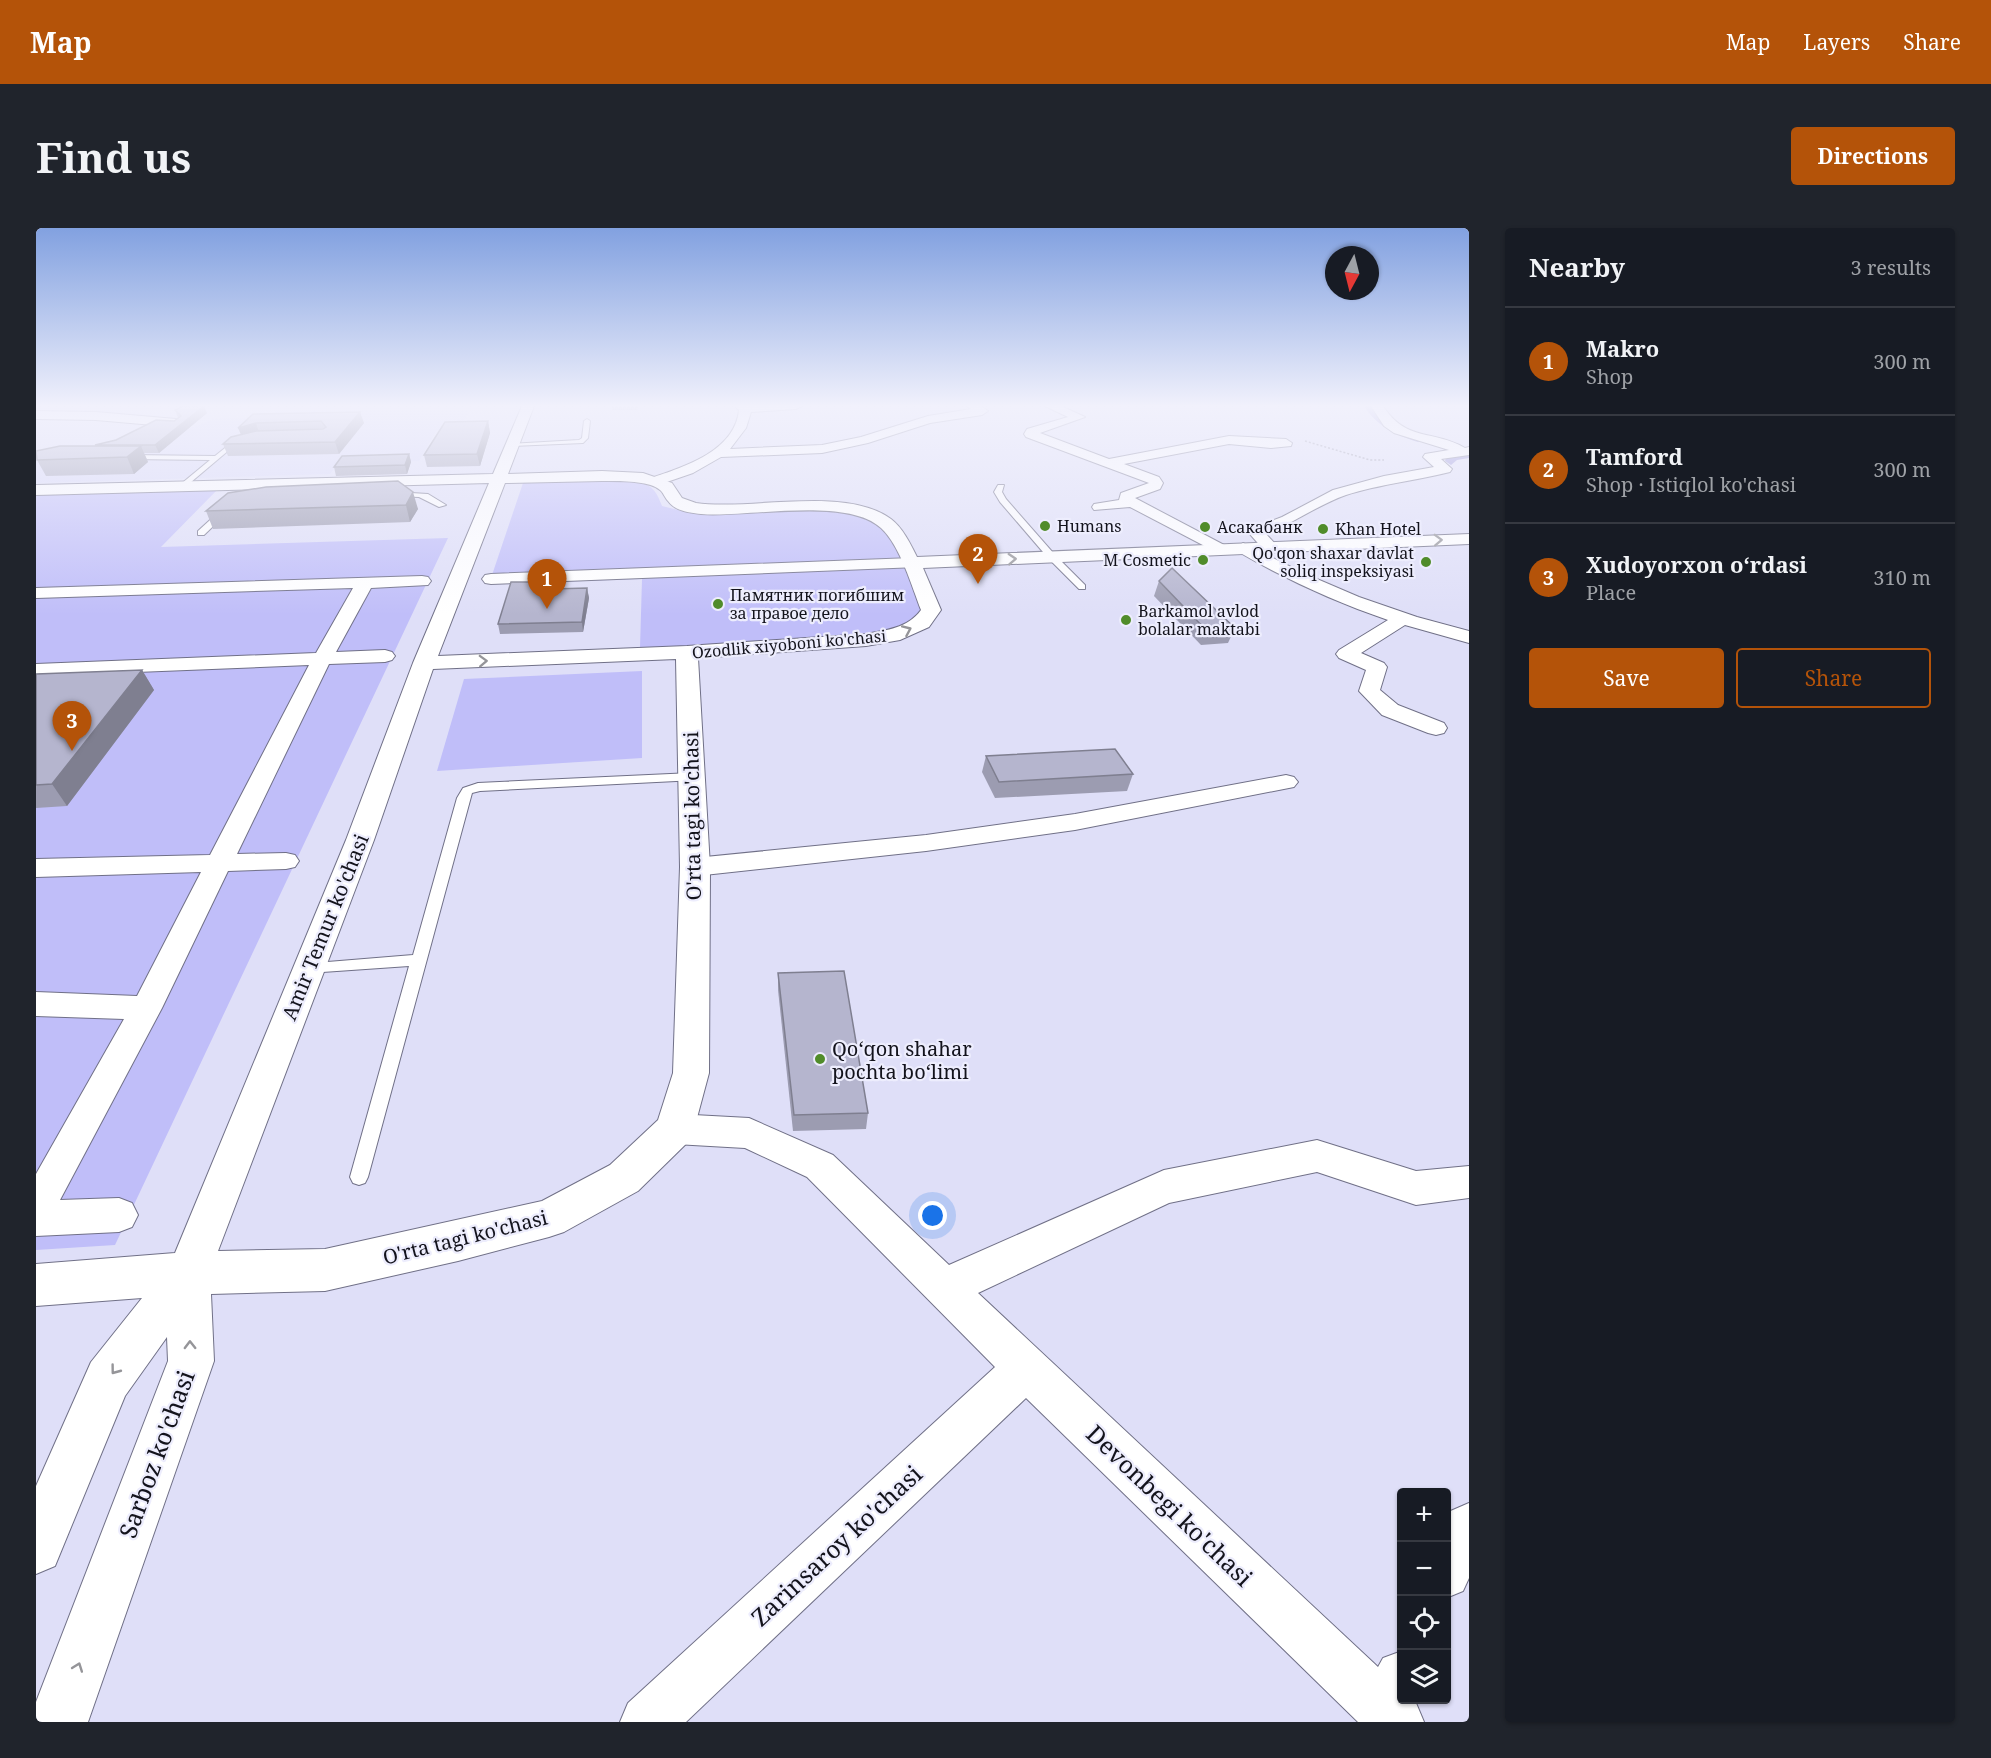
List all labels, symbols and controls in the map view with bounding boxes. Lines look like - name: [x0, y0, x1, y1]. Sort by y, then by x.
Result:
- text: Map: [30, 23, 92, 61]
- text: Map: [1726, 28, 1770, 56]
- text: Layers: [1803, 28, 1870, 56]
- text: Share: [1903, 28, 1961, 56]
- button: Directions: [1791, 127, 1955, 185]
- text: Find us: [36, 128, 191, 185]
- north arrow: [1325, 246, 1379, 300]
- text: Nearby: [1529, 249, 1625, 285]
- text: 3 results: [1851, 254, 1931, 281]
- text: Makro: [1586, 333, 1659, 363]
- text: 1: [1543, 348, 1554, 375]
- text: 300 m: [1873, 348, 1931, 375]
- text: Shop: [1586, 363, 1633, 390]
- text: Tamford: [1586, 441, 1683, 471]
- text: 2: [1543, 456, 1554, 483]
- text: 300 m: [1873, 456, 1931, 483]
- text: Shop · Istiqlol ko'chasi: [1586, 471, 1796, 498]
- place label: Humans: [1057, 515, 1122, 537]
- place label: Асакабанк: [1217, 516, 1303, 538]
- place label: Khan Hotel: [1335, 518, 1421, 540]
- marker: Humans: [1038, 519, 1052, 533]
- marker: Асакабанк: [1198, 520, 1212, 534]
- marker: Khan Hotel: [1316, 522, 1330, 536]
- pin: 2: [958, 534, 998, 584]
- one-way arrow: [1433, 534, 1442, 547]
- place label: Qo'qon shaxar davlat soliq inspeksiyasi: [1252, 542, 1414, 582]
- place label: M Cosmetic: [1103, 549, 1191, 571]
- text: Xudoyorxon oʻrdasi: [1586, 549, 1807, 579]
- one-way arrow: [1008, 552, 1017, 565]
- marker: M Cosmetic: [1196, 553, 1210, 567]
- marker: Qo'qon shaxar davlat soliq inspeksiyasi: [1419, 555, 1433, 569]
- pin: 1: [528, 560, 566, 609]
- text: 3: [1543, 564, 1554, 591]
- text: 310 m: [1873, 564, 1931, 591]
- text: Place: [1586, 579, 1636, 606]
- place label: Памятник погибшим за правое дело: [730, 584, 904, 624]
- marker: Памятник погибшим за правое дело: [711, 597, 725, 611]
- place label: Barkamol avlod bolalar maktabi: [1138, 600, 1260, 640]
- marker: Barkamol avlod bolalar maktabi: [1119, 613, 1133, 627]
- street label: Ozodlik xiyoboni ko'chasi: [691, 625, 887, 663]
- one-way arrow: [900, 626, 911, 638]
- button: Save: [1529, 648, 1724, 708]
- button: Share: [1736, 648, 1931, 708]
- one-way arrow: [478, 654, 487, 667]
- pin: 3: [52, 702, 92, 751]
- street label: O'rta tagi ko'chasi: [677, 731, 707, 901]
- street label: Amir Temur ko'chasi: [275, 829, 375, 1024]
- place label: Qo‘qon shahar pochta bo‘limi: [832, 1035, 972, 1085]
- marker: Qo‘qon shahar pochta bo‘limi: [813, 1052, 827, 1066]
- your location: [918, 1201, 947, 1230]
- street label: O'rta tagi ko'chasi: [380, 1203, 551, 1271]
- one-way arrow: [184, 1341, 196, 1350]
- one-way arrow: [111, 1363, 122, 1374]
- street label: Sarboz ko'chasi: [110, 1365, 202, 1542]
- street label: Devonbegi ko'chasi: [1080, 1417, 1261, 1593]
- street label: Zarinsaroy ko'chasi: [743, 1457, 929, 1633]
- map controls: [1397, 1488, 1451, 1704]
- button: +: [1397, 1488, 1451, 1542]
- button: −: [1397, 1542, 1451, 1596]
- button: locate: [1397, 1596, 1451, 1650]
- button: layers: [1397, 1650, 1451, 1704]
- one-way arrow: [71, 1662, 83, 1673]

